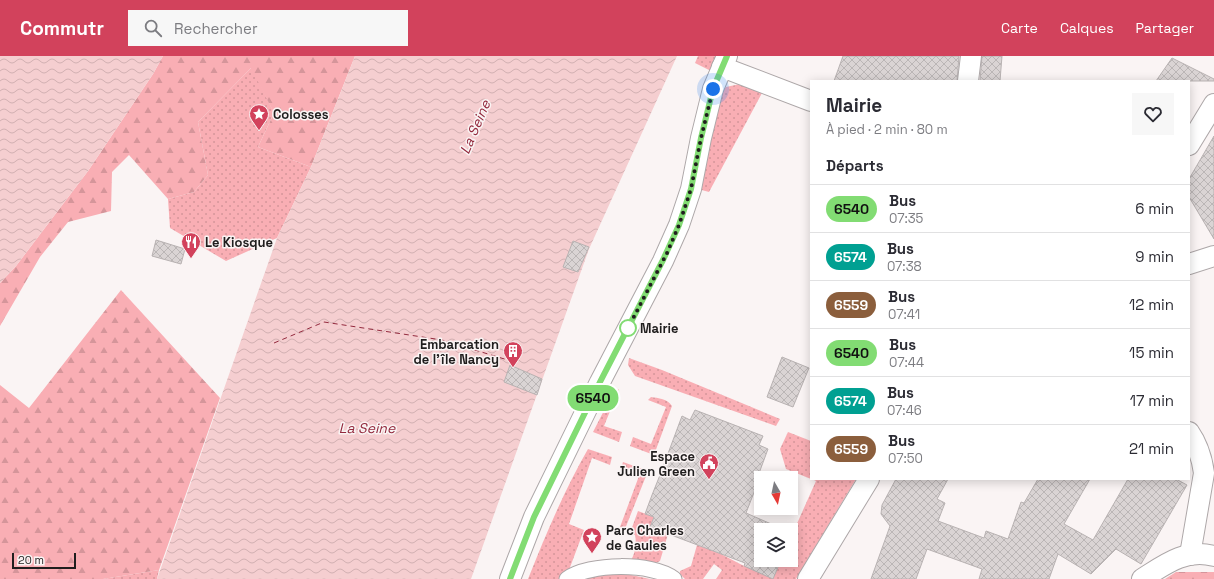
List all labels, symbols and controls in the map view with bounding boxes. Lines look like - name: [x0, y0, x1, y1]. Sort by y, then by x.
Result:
- search box: [128, 10, 408, 46]
- text: Commutr: [20, 16, 104, 41]
- icon: search: [142, 17, 164, 39]
- text: Rechercher: [174, 19, 258, 38]
- text: Carte: [1001, 19, 1038, 37]
- text: Calques: [1060, 19, 1114, 37]
- text: Partager: [1136, 19, 1194, 37]
- your location: [703, 79, 723, 99]
- text: Mairie: [826, 93, 882, 118]
- button: heart: [1132, 93, 1174, 135]
- water label: La Seine: [456, 97, 495, 156]
- place icon: Colosses: [248, 103, 270, 131]
- place label: Colosses: [273, 106, 329, 123]
- text: À pied · 2 min · 80 m: [826, 121, 948, 138]
- text: Départs: [826, 156, 884, 175]
- text: Bus: [889, 191, 916, 210]
- text: 6 min: [1135, 199, 1174, 218]
- text: 6540: [834, 200, 869, 218]
- text: 07:35: [889, 210, 923, 227]
- restaurant icon: Le Kiosque: [180, 231, 202, 259]
- place label: Le Kiosque: [205, 234, 273, 251]
- text: Bus: [887, 239, 914, 258]
- text: 9 min: [1135, 247, 1174, 266]
- text: 6574: [834, 248, 867, 266]
- text: 07:38: [887, 258, 922, 275]
- text: Bus: [888, 287, 915, 306]
- text: 12 min: [1129, 295, 1174, 314]
- text: 6559: [834, 296, 868, 314]
- text: 07:41: [888, 306, 920, 323]
- marker: Mairie: [619, 319, 637, 337]
- place label: Mairie: [640, 320, 679, 337]
- text: Bus: [889, 335, 916, 354]
- place label: Embarcation de l'île Nancy: [414, 336, 499, 368]
- building icon: Embarcation de l'île Nancy: [502, 340, 524, 368]
- text: 15 min: [1129, 343, 1174, 362]
- text: 6540: [834, 344, 869, 362]
- text: 07:44: [889, 354, 924, 371]
- text: Bus: [887, 383, 914, 402]
- line badge: 6540: [565, 385, 621, 411]
- text: 6540: [575, 389, 611, 407]
- text: 17 min: [1130, 391, 1174, 410]
- text: 6574: [834, 392, 867, 410]
- text: 07:46: [887, 402, 922, 419]
- water label: La Seine: [339, 419, 396, 437]
- text: Bus: [888, 431, 915, 450]
- text: 21 min: [1129, 439, 1174, 458]
- text: 6559: [834, 440, 868, 458]
- place label: Espace Julien Green: [617, 448, 695, 480]
- text: 07:50: [888, 450, 923, 467]
- public building icon: Espace Julien Green: [698, 452, 720, 480]
- north arrow: [754, 471, 798, 515]
- map controls: [754, 471, 798, 567]
- place label: Parc Charles de Gaules: [606, 522, 684, 554]
- button: layers: [754, 523, 798, 567]
- place icon: Parc Charles de Gaules: [581, 526, 603, 554]
- scale bar: [12, 551, 76, 570]
- text: 20 m: [18, 553, 44, 567]

